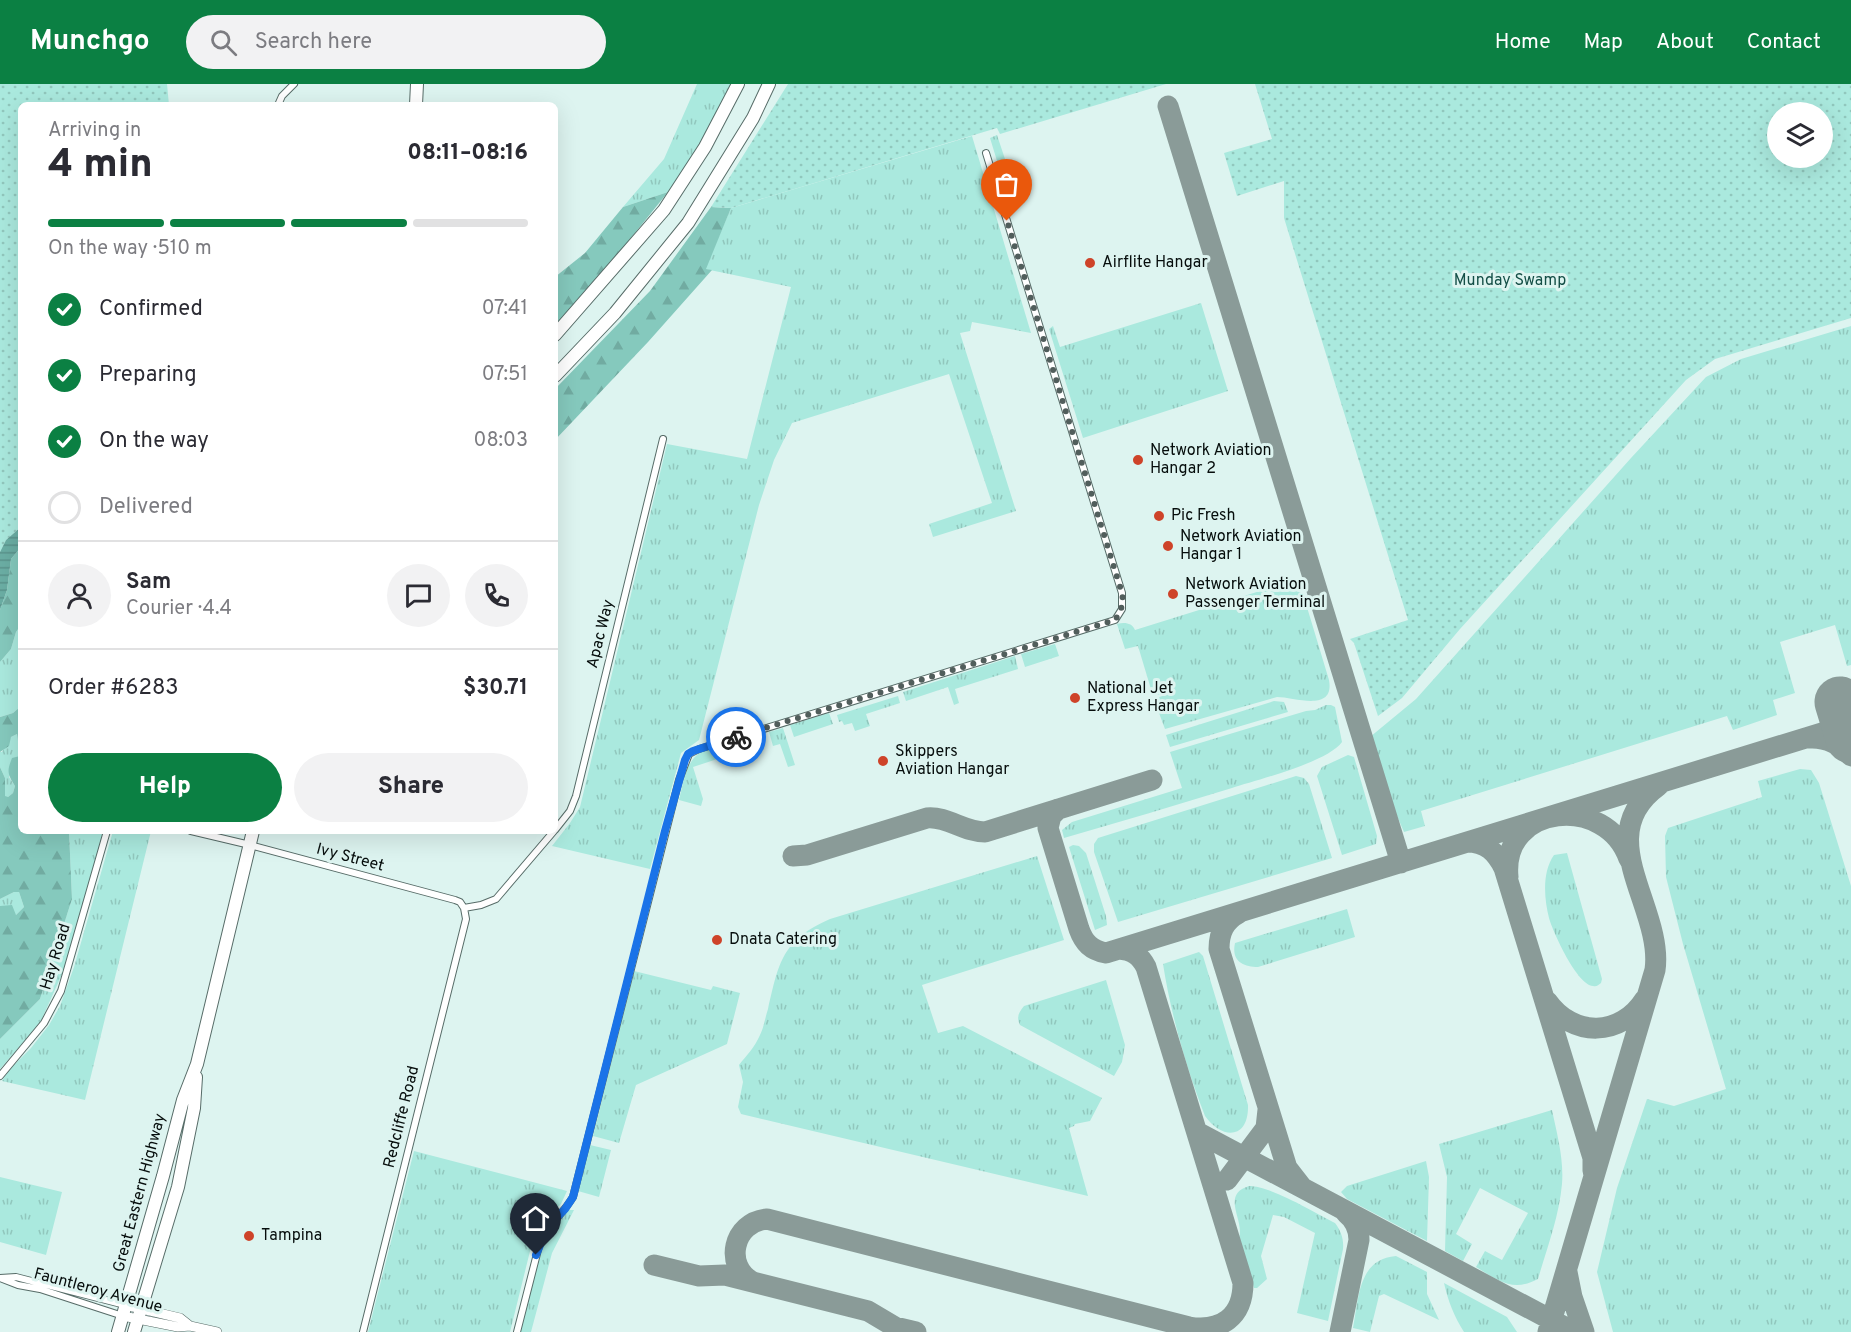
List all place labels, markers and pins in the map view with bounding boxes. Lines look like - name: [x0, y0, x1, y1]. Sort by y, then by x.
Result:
- pin: [981, 159, 1032, 221]
- place label: Airflite Hangar: [1102, 253, 1208, 273]
- marker: Airflite Hangar: [1083, 256, 1097, 270]
- place label: Network Aviation Hangar 2: [1150, 441, 1272, 479]
- marker: Network Aviation Hangar 2: [1131, 453, 1145, 467]
- place label: Pic Fresh: [1171, 506, 1235, 526]
- marker: Pic Fresh: [1152, 509, 1166, 523]
- place label: Network Aviation Hangar 1: [1180, 527, 1302, 565]
- marker: Network Aviation Hangar 1: [1161, 539, 1175, 553]
- place label: Network Aviation Passenger Terminal: [1185, 575, 1325, 613]
- marker: Network Aviation Passenger Terminal: [1166, 587, 1180, 601]
- place label: National Jet Express Hangar: [1087, 679, 1200, 717]
- marker: National Jet Express Hangar: [1068, 691, 1082, 705]
- place label: Skippers Aviation Hangar: [895, 742, 1009, 780]
- marker: Skippers Aviation Hangar: [876, 754, 890, 768]
- place label: Dnata Catering: [729, 930, 837, 950]
- marker: Dnata Catering: [710, 933, 724, 947]
- pin: [510, 1193, 561, 1255]
- place label: Tampina: [261, 1226, 322, 1246]
- marker: Tampina: [242, 1229, 256, 1243]

